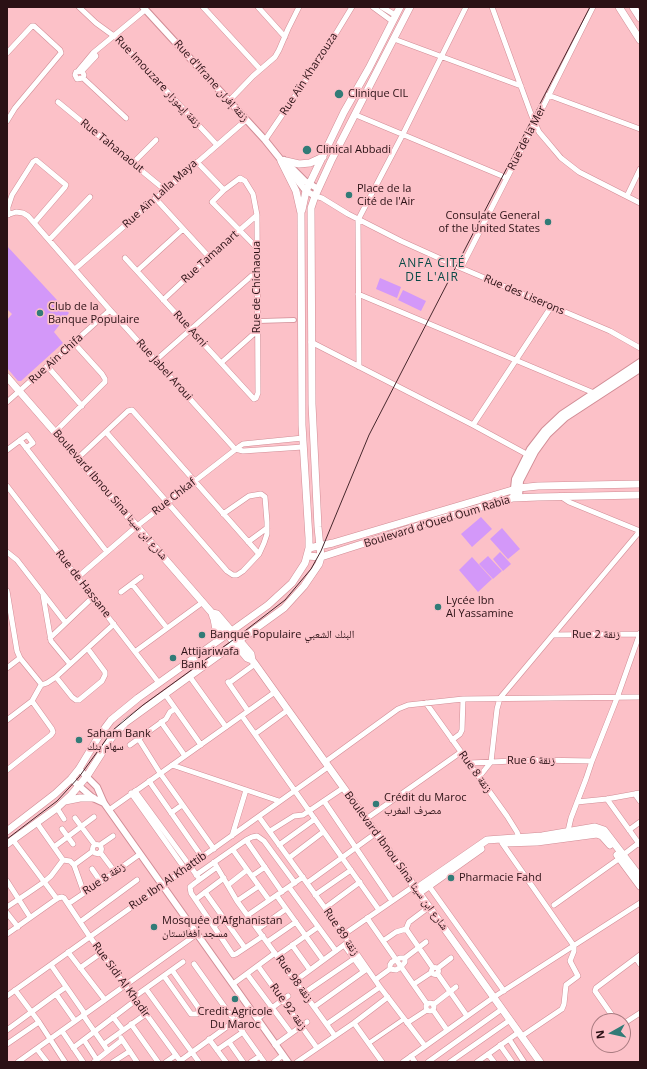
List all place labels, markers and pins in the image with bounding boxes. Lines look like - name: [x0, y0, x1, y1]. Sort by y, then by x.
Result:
- place label: Clinique CIL: [348, 87, 408, 101]
- marker: Clinique CIL: [333, 88, 345, 100]
- place label: Clinical Abbadi: [316, 143, 391, 157]
- marker: Clinical Abbadi: [301, 144, 313, 156]
- place label: Place de la Cité de l'Air: [357, 182, 415, 208]
- marker: Place de la Cité de l'Air: [344, 190, 354, 200]
- place label: Consulate General of the United States: [438, 209, 540, 235]
- marker: Consulate General of the United States: [543, 217, 553, 227]
- place label: Club de la Banque Populaire: [48, 300, 140, 326]
- marker: Club de la Banque Populaire: [35, 308, 45, 318]
- place label: Lycée Ibn Al Yassamine: [446, 594, 513, 620]
- marker: Lycée Ibn Al Yassamine: [433, 602, 443, 612]
- place label: Banque Populaire البنك الشعبي: [210, 628, 354, 642]
- marker: Banque Populaire البنك الشعبي: [197, 630, 207, 640]
- place label: Attijariwafa Bank: [181, 645, 239, 671]
- marker: Attijariwafa Bank: [168, 653, 178, 663]
- place label: Saham Bank سهام بنك: [87, 727, 151, 753]
- marker: Saham Bank سهام بنك: [74, 735, 84, 745]
- place label: Crédit du Maroc مصرف المغرب: [384, 791, 467, 817]
- marker: Crédit du Maroc مصرف المغرب: [371, 799, 381, 809]
- place label: Pharmacie Fahd: [459, 871, 542, 885]
- marker: Pharmacie Fahd: [446, 873, 456, 883]
- place label: Mosquée d'Afghanistan مسجد أفغانستان: [162, 914, 283, 940]
- marker: Mosquée d'Afghanistan مسجد أفغانستان: [149, 922, 159, 932]
- marker: Credit Agricole Du Maroc: [230, 994, 240, 1004]
- place label: Credit Agricole Du Maroc: [198, 1005, 272, 1031]

